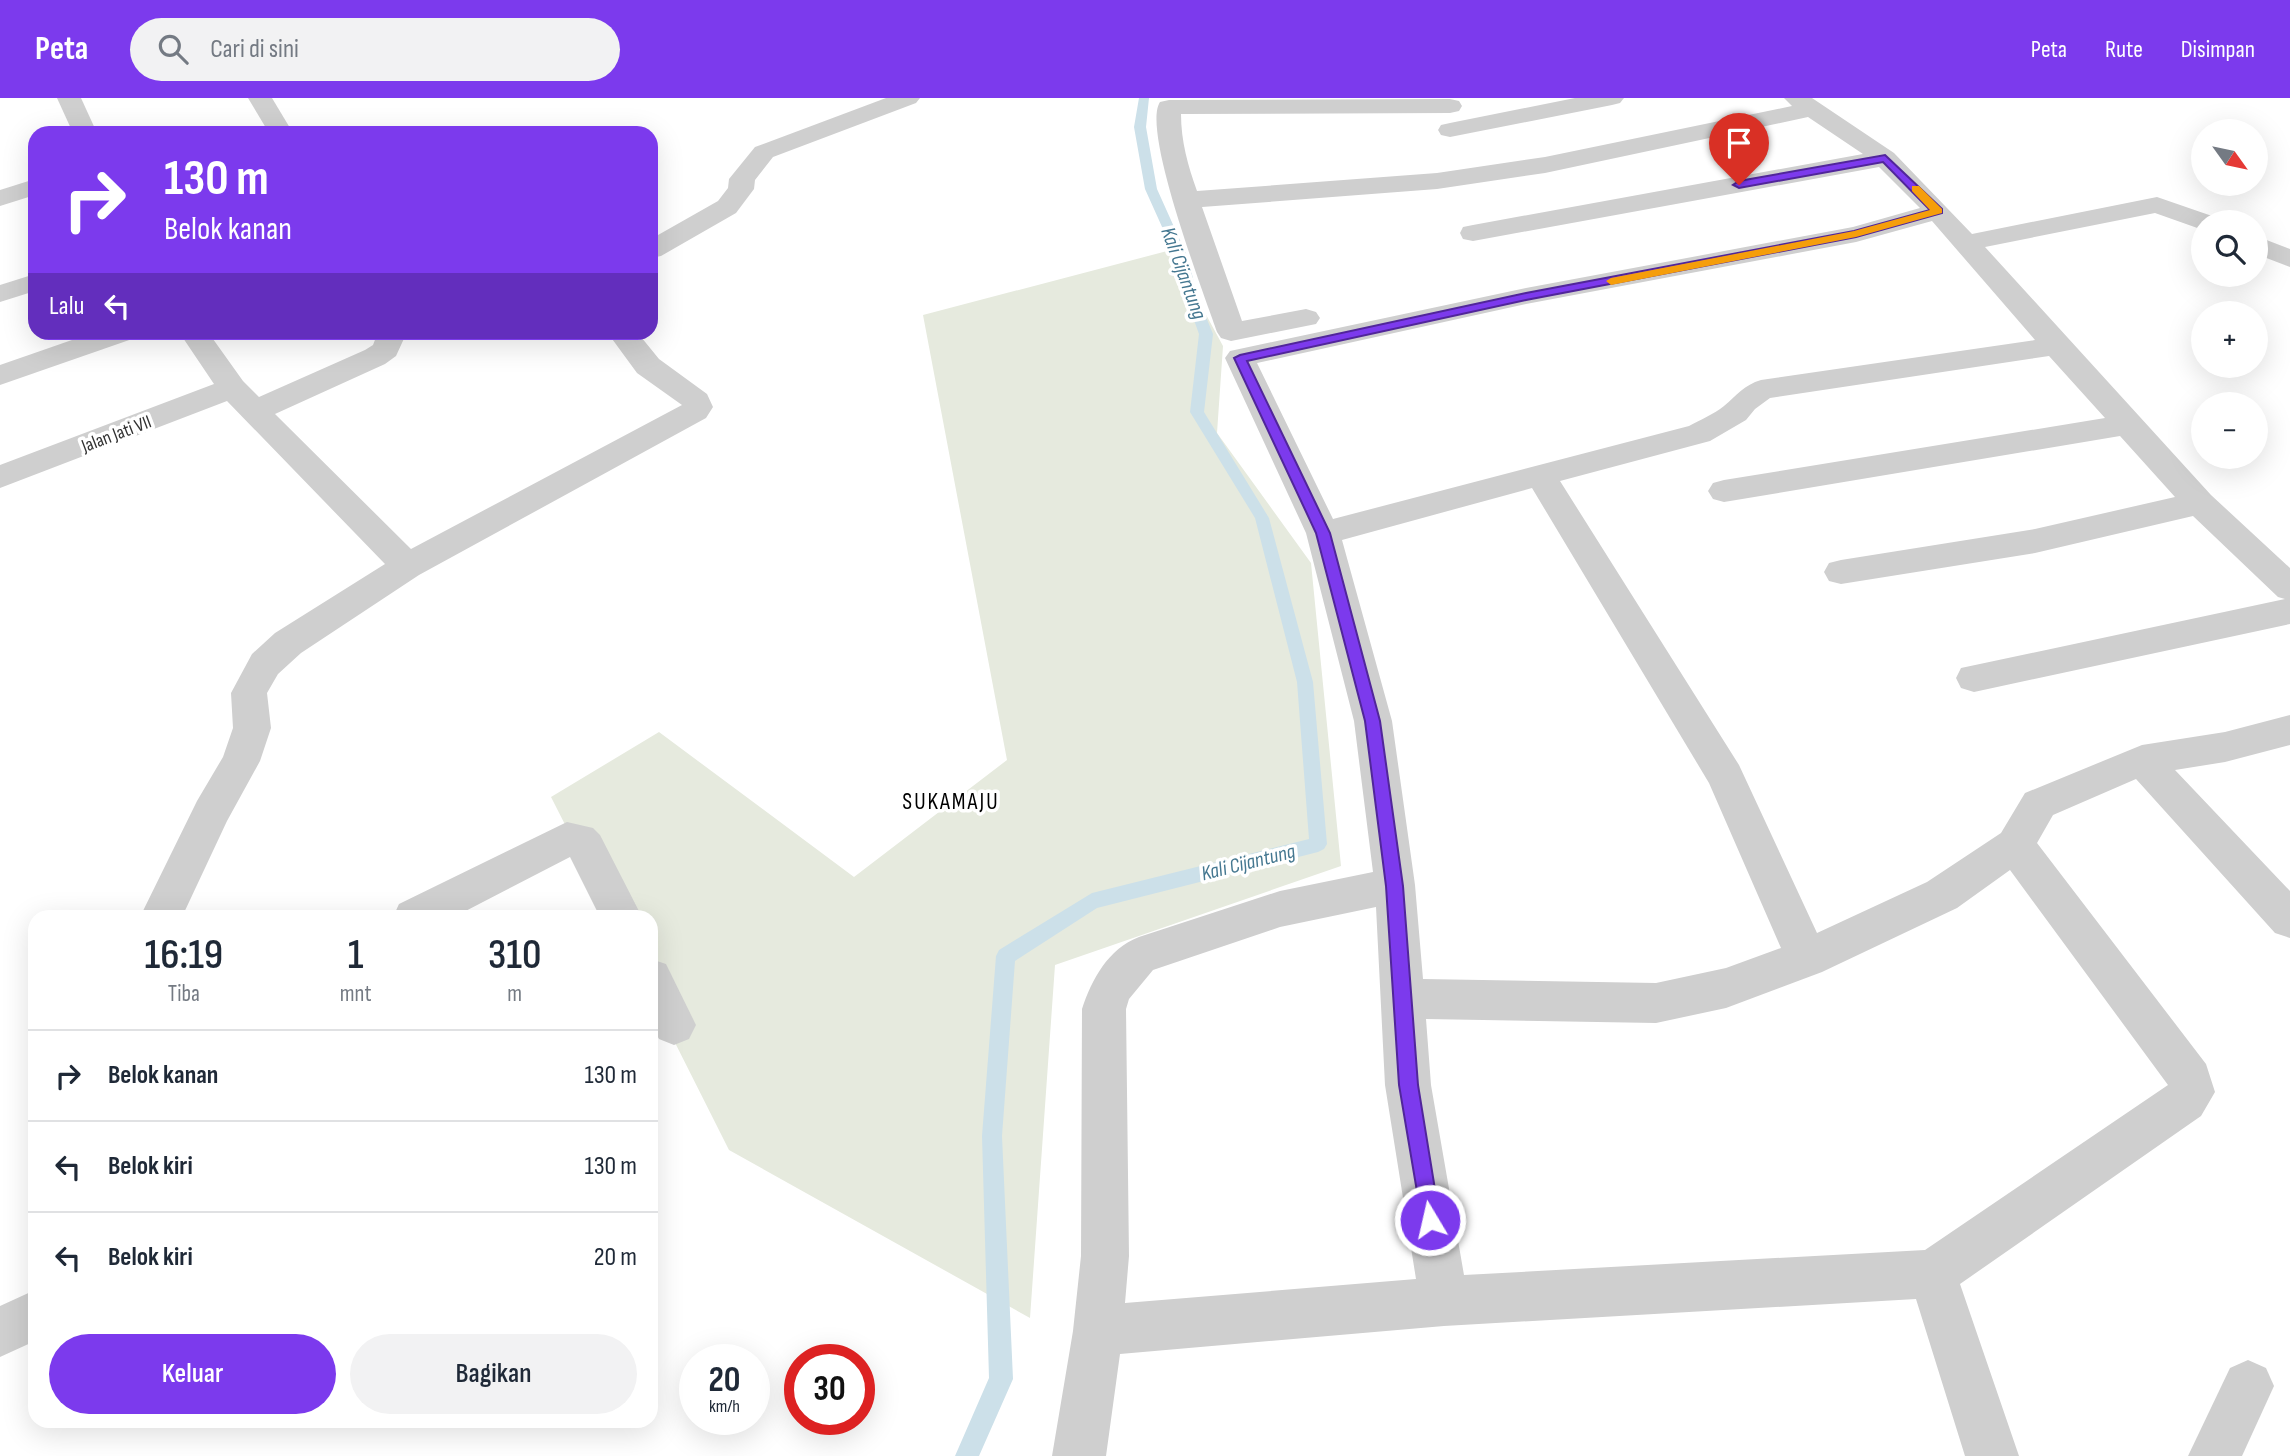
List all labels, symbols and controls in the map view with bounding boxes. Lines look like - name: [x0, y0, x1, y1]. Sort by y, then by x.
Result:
- search box: [130, 18, 620, 81]
- text: Peta: [35, 29, 88, 69]
- icon: search: [154, 30, 192, 68]
- text: Cari di sini: [210, 34, 299, 65]
- text: Peta: [2031, 35, 2067, 64]
- text: Rute: [2105, 35, 2143, 64]
- text: Disimpan: [2181, 35, 2255, 64]
- pin: [1709, 113, 1769, 185]
- north arrow: [2191, 119, 2268, 196]
- map controls: [2191, 119, 2268, 469]
- icon: arrive: [1720, 124, 1758, 162]
- text: 130 m: [164, 150, 269, 209]
- icon: right: [49, 154, 140, 245]
- text: Belok kanan: [164, 210, 292, 249]
- button: search: [2191, 210, 2268, 287]
- water label: Kali Cijantung: [1155, 224, 1212, 323]
- icon: left: [98, 287, 136, 325]
- text: Lalu: [49, 291, 84, 322]
- button: +: [2191, 301, 2268, 378]
- button: −: [2191, 392, 2268, 469]
- street label: Jalan Jati VII: [77, 411, 155, 459]
- district label: SUKAMAJU: [902, 788, 1000, 816]
- water label: Kali Cijantung: [1199, 839, 1298, 886]
- text: 16:19: [144, 930, 223, 981]
- text: 1: [348, 930, 363, 981]
- text: 310: [488, 930, 541, 981]
- text: Tiba: [168, 980, 200, 1008]
- text: mnt: [340, 980, 372, 1008]
- text: m: [507, 980, 522, 1008]
- icon: right: [49, 1057, 87, 1095]
- text: Belok kanan: [108, 1060, 218, 1091]
- text: 130 m: [585, 1060, 637, 1091]
- icon: left: [49, 1148, 87, 1186]
- text: Belok kiri: [108, 1151, 193, 1182]
- text: 130 m: [585, 1151, 637, 1182]
- position arrow: [1393, 1183, 1467, 1257]
- icon: left: [49, 1239, 87, 1277]
- text: Belok kiri: [108, 1242, 193, 1273]
- text: 20 m: [594, 1242, 637, 1273]
- button: Keluar: [49, 1334, 336, 1414]
- button: Bagikan: [350, 1334, 637, 1414]
- speed limit sign: 30: [784, 1344, 875, 1435]
- text: 20: [709, 1359, 741, 1402]
- text: km/h: [709, 1396, 740, 1417]

